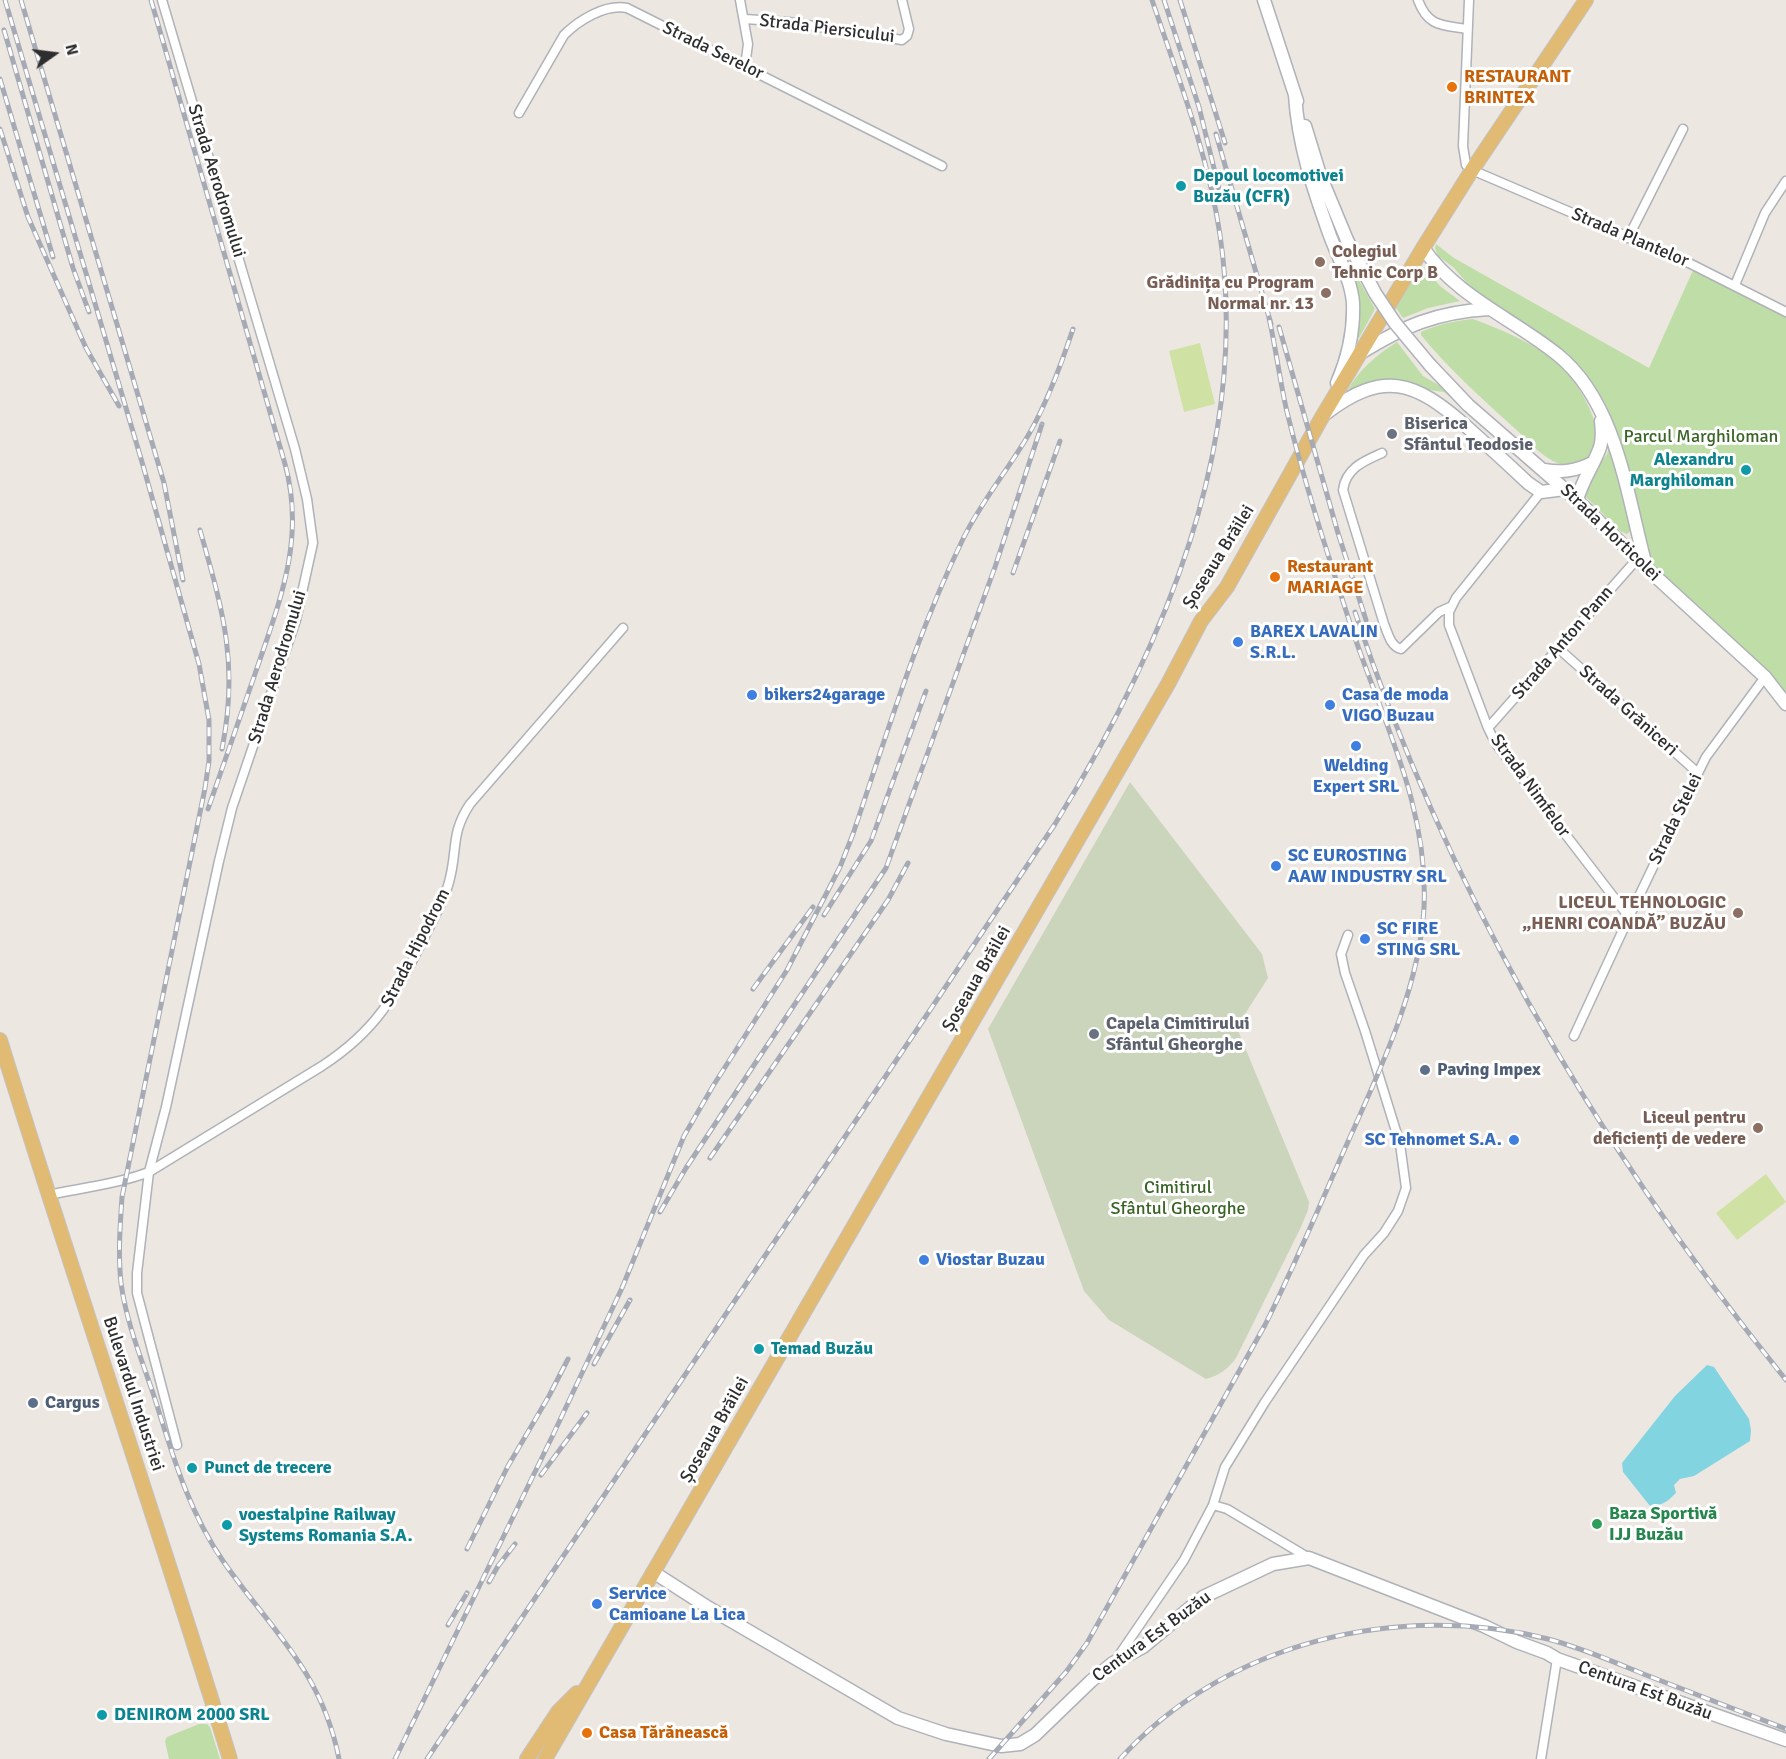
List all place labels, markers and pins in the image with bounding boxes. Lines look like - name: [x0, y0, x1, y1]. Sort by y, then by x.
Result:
- place label: RESTAURANT BRINTEX: [1464, 66, 1571, 109]
- marker: RESTAURANT BRINTEX: [1445, 80, 1459, 94]
- place label: Depoul locomotivei Buzău (CFR): [1193, 165, 1344, 207]
- marker: Depoul locomotivei Buzău (CFR): [1174, 179, 1188, 193]
- place label: Colegiul Tehnic Corp B: [1332, 241, 1438, 284]
- marker: Colegiul Tehnic Corp B: [1313, 255, 1327, 269]
- place label: Grădinița cu Program Normal nr. 13: [1147, 272, 1314, 314]
- marker: Grădinița cu Program Normal nr. 13: [1319, 286, 1333, 300]
- place label: Biserica Sfântul Teodosie: [1404, 413, 1533, 456]
- marker: Biserica Sfântul Teodosie: [1385, 427, 1399, 441]
- place label: Alexandru Marghiloman: [1630, 449, 1734, 492]
- marker: Alexandru Marghiloman: [1739, 463, 1753, 477]
- place label: Restaurant MARIAGE: [1287, 556, 1373, 598]
- marker: Restaurant MARIAGE: [1268, 570, 1282, 584]
- place label: BAREX LAVALIN S.R.L.: [1250, 621, 1378, 664]
- marker: BAREX LAVALIN S.R.L.: [1231, 635, 1245, 649]
- place label: bikers24garage: [764, 684, 885, 706]
- place label: Casa de moda VIGO Buzau: [1342, 684, 1449, 726]
- marker: bikers24garage: [745, 688, 759, 702]
- marker: Casa de moda VIGO Buzau: [1323, 698, 1337, 712]
- marker: Welding Expert SRL: [1349, 739, 1363, 753]
- place label: Welding Expert SRL: [1313, 755, 1399, 798]
- place label: SC EUROSTING AAW INDUSTRY SRL: [1288, 845, 1447, 888]
- marker: SC EUROSTING AAW INDUSTRY SRL: [1269, 859, 1283, 873]
- place label: LICEUL TEHNOLOGIC „HENRI COANDĂ” BUZĂU: [1522, 892, 1726, 934]
- marker: LICEUL TEHNOLOGIC „HENRI COANDĂ” BUZĂU: [1731, 906, 1745, 920]
- place label: SC FIRE STING SRL: [1377, 918, 1460, 960]
- marker: SC FIRE STING SRL: [1358, 932, 1372, 946]
- place label: Capela Cimitirului Sfântul Gheorghe: [1106, 1013, 1250, 1056]
- marker: Capela Cimitirului Sfântul Gheorghe: [1087, 1027, 1101, 1041]
- place label: Paving Impex: [1437, 1059, 1541, 1081]
- marker: Paving Impex: [1418, 1063, 1432, 1077]
- place label: Liceul pentru deficienți de vedere: [1593, 1107, 1746, 1150]
- marker: Liceul pentru deficienți de vedere: [1751, 1121, 1765, 1135]
- place label: SC Tehnomet S.A.: [1365, 1129, 1502, 1151]
- marker: SC Tehnomet S.A.: [1507, 1133, 1521, 1147]
- place label: Viostar Buzau: [936, 1249, 1045, 1271]
- marker: Viostar Buzau: [917, 1253, 931, 1267]
- place label: Temad Buzău: [771, 1338, 873, 1360]
- marker: Temad Buzău: [752, 1342, 766, 1356]
- place label: Cargus: [45, 1392, 100, 1414]
- marker: Cargus: [26, 1396, 40, 1410]
- place label: Punct de trecere: [204, 1457, 332, 1479]
- marker: Punct de trecere: [185, 1461, 199, 1475]
- place label: Baza Sportivă IJJ Buzău: [1609, 1503, 1717, 1546]
- place label: voestalpine Railway Systems Romania S.A.: [239, 1504, 413, 1546]
- marker: Baza Sportivă IJJ Buzău: [1590, 1517, 1604, 1531]
- marker: voestalpine Railway Systems Romania S.A.: [220, 1518, 234, 1532]
- place label: Service Camioane La Lica: [609, 1583, 745, 1626]
- marker: Service Camioane La Lica: [590, 1597, 604, 1611]
- place label: DENIROM 2000 SRL: [114, 1704, 270, 1726]
- marker: DENIROM 2000 SRL: [95, 1708, 109, 1722]
- place label: Casa Tărănească: [599, 1722, 728, 1744]
- marker: Casa Tărănească: [580, 1726, 594, 1740]

